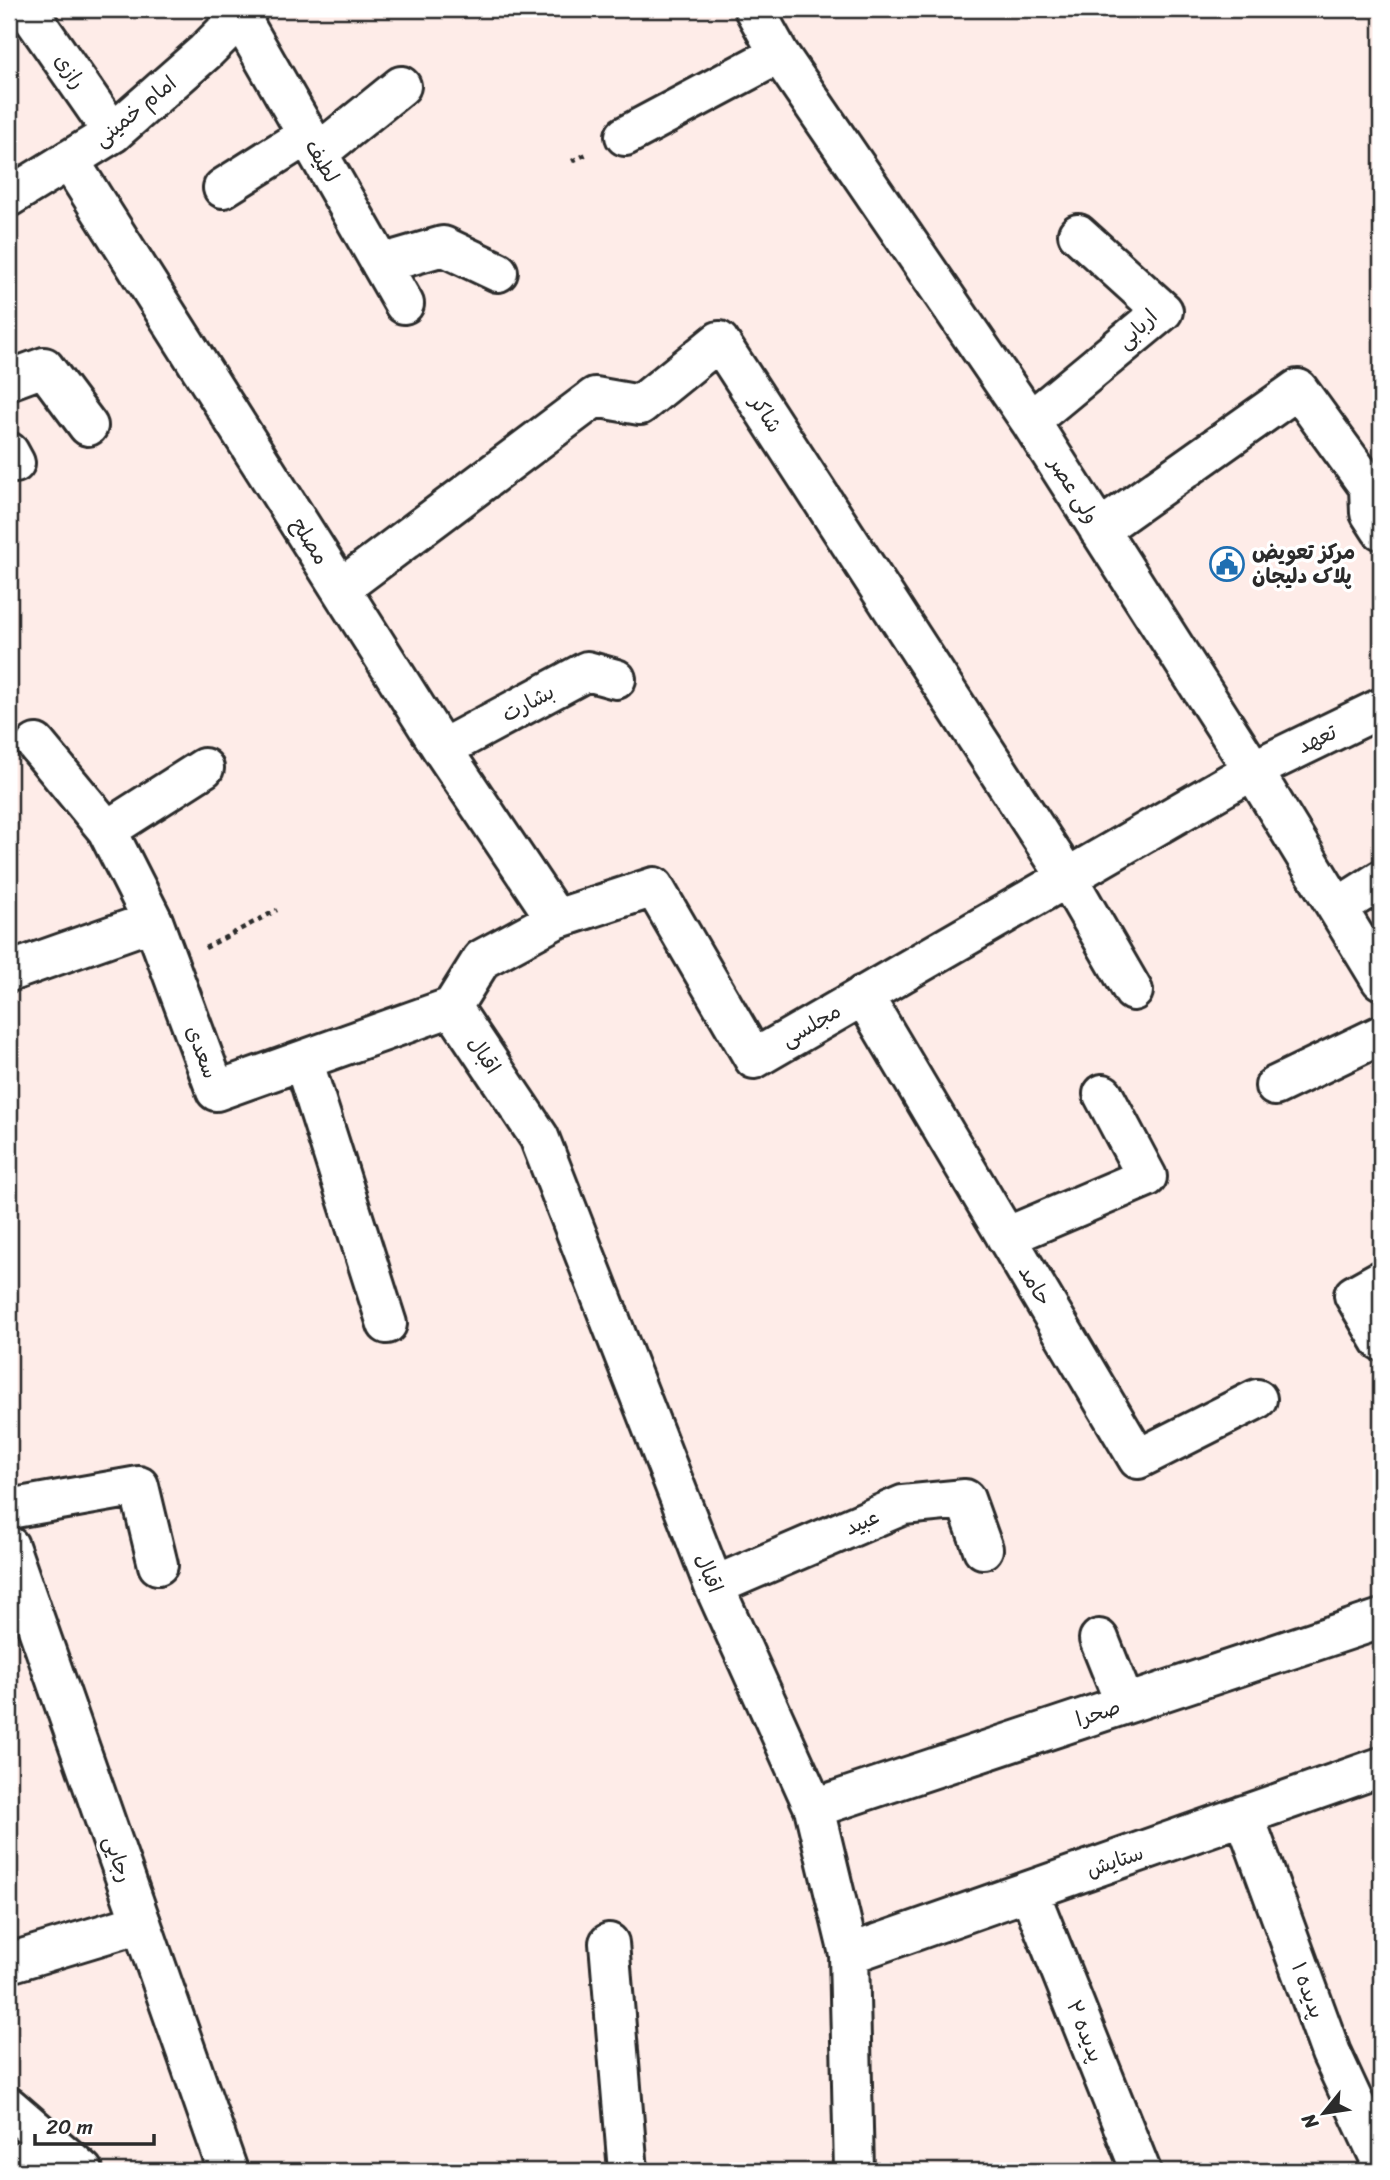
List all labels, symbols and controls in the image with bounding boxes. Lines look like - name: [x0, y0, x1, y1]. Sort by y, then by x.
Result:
- street label: رازی: [44, 45, 96, 97]
- street label: امام خمینی: [85, 65, 185, 157]
- street label: لطیف: [294, 132, 350, 190]
- street label: اربابی: [1107, 299, 1167, 359]
- street label: شاکر: [738, 385, 793, 441]
- street label: ولی عصر: [1037, 447, 1110, 532]
- street label: مصلح: [280, 509, 340, 573]
- place label: مرکز تعویض پلاک دلیجان: [1252, 533, 1355, 595]
- public building icon: مرکز تعویض پلاک دلیجان: [1208, 545, 1246, 583]
- street label: بشارت: [495, 673, 561, 733]
- street label: تعهد: [1291, 713, 1344, 765]
- street label: مجلسی: [774, 992, 848, 1058]
- street label: سعدی: [175, 1020, 229, 1084]
- street label: اقبال: [457, 1028, 511, 1082]
- street label: حامد: [1008, 1257, 1062, 1313]
- street label: عبید: [839, 1498, 885, 1546]
- street label: اقبال: [684, 1547, 734, 1599]
- street label: صحرا: [1071, 1688, 1125, 1738]
- street label: رجایی: [92, 1830, 144, 1888]
- street label: ستایش: [1081, 1834, 1149, 1888]
- street label: پدیده ۱: [1280, 1956, 1336, 2024]
- street label: پدیده ۲: [1055, 1994, 1115, 2068]
- north arrow: [1288, 2078, 1358, 2148]
- scale bar: [35, 2103, 154, 2147]
- text: N: [1292, 2107, 1328, 2136]
- text: 20 m: [46, 2108, 93, 2146]

